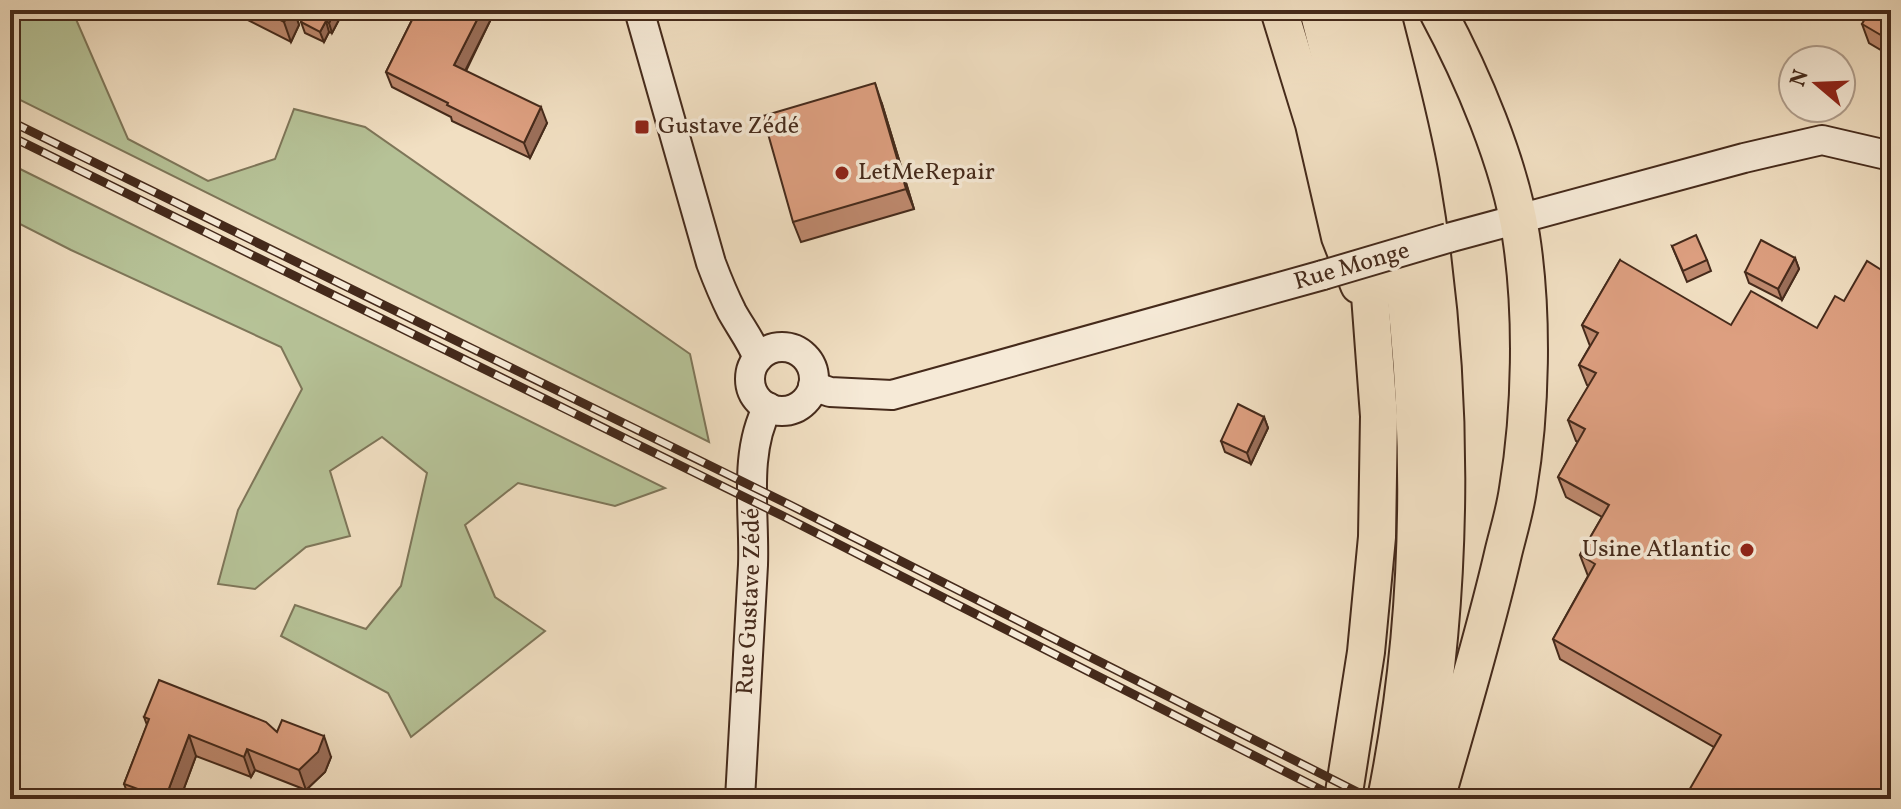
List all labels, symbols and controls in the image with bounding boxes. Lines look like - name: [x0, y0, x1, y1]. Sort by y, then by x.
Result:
- north arrow: [1777, 44, 1857, 124]
- text: N: [1783, 66, 1818, 91]
- place label: Gustave Zédé: [658, 110, 799, 144]
- marker: Gustave Zédé: [633, 118, 651, 136]
- place label: LetMeRepair: [858, 156, 995, 190]
- marker: LetMeRepair: [833, 164, 851, 182]
- street label: Rue Monge: [1290, 234, 1414, 300]
- street label: Rue Gustave Zédé: [729, 507, 770, 696]
- place label: Usine Atlantic: [1582, 533, 1731, 567]
- marker: Usine Atlantic: [1738, 541, 1756, 559]

